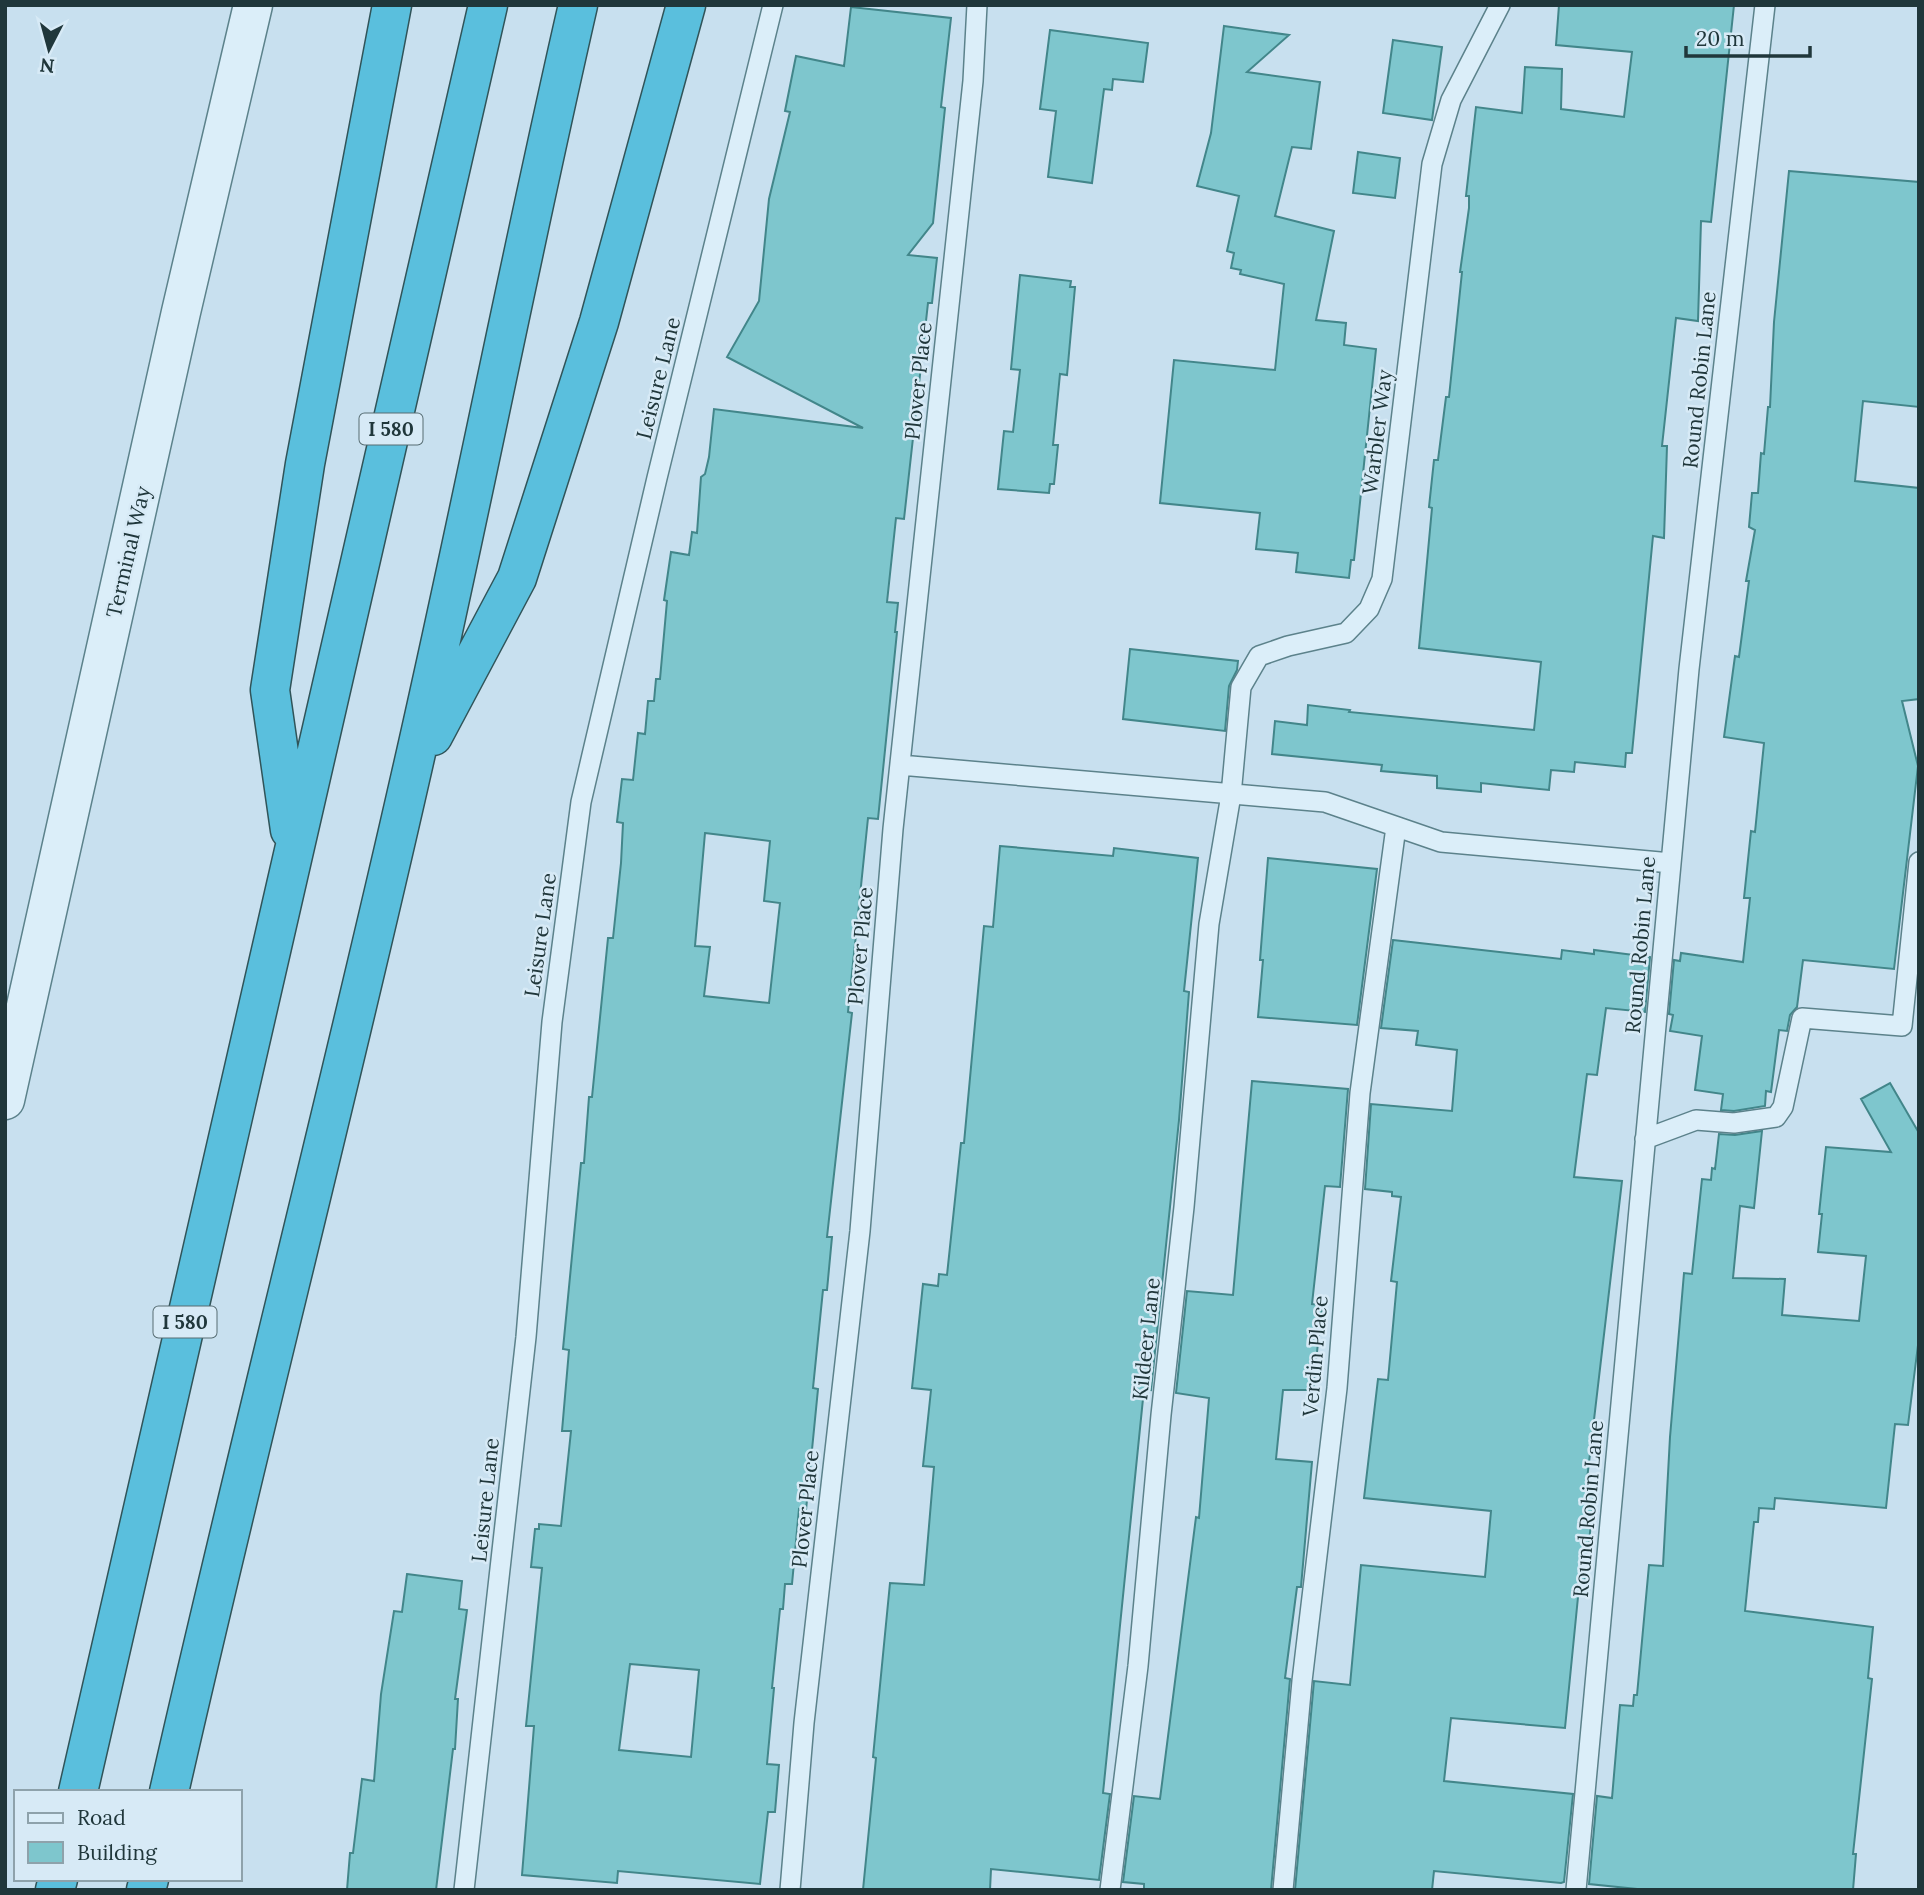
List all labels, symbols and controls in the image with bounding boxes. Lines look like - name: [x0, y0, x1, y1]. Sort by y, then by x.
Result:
- north arrow: [14, 14, 84, 84]
- scale bar: [1686, 14, 1810, 58]
- text: 20 m: [1696, 25, 1745, 52]
- text: N: [38, 53, 56, 79]
- street label: Round Robin Lane: [1676, 290, 1722, 470]
- street label: Leisure Lane: [630, 314, 686, 442]
- street label: Plover Place: [898, 321, 938, 441]
- street label: Warbler Way: [1356, 368, 1398, 496]
- road number: I 580: [360, 414, 422, 444]
- street label: Terminal Way: [100, 484, 156, 620]
- street label: Round Robin Lane: [1619, 855, 1661, 1035]
- street label: Leisure Lane: [518, 871, 562, 999]
- street label: Plover Place: [841, 886, 879, 1006]
- street label: Kildeer Lane: [1126, 1276, 1166, 1402]
- street label: Verdin Place: [1296, 1294, 1334, 1419]
- road number: I 580: [154, 1306, 216, 1338]
- street label: Round Robin Lane: [1567, 1419, 1609, 1599]
- street label: Leisure Lane: [465, 1436, 505, 1564]
- street label: Plover Place: [785, 1449, 825, 1569]
- legend: [14, 1790, 242, 1881]
- text: Road: [77, 1804, 126, 1831]
- text: Building: [77, 1839, 157, 1866]

